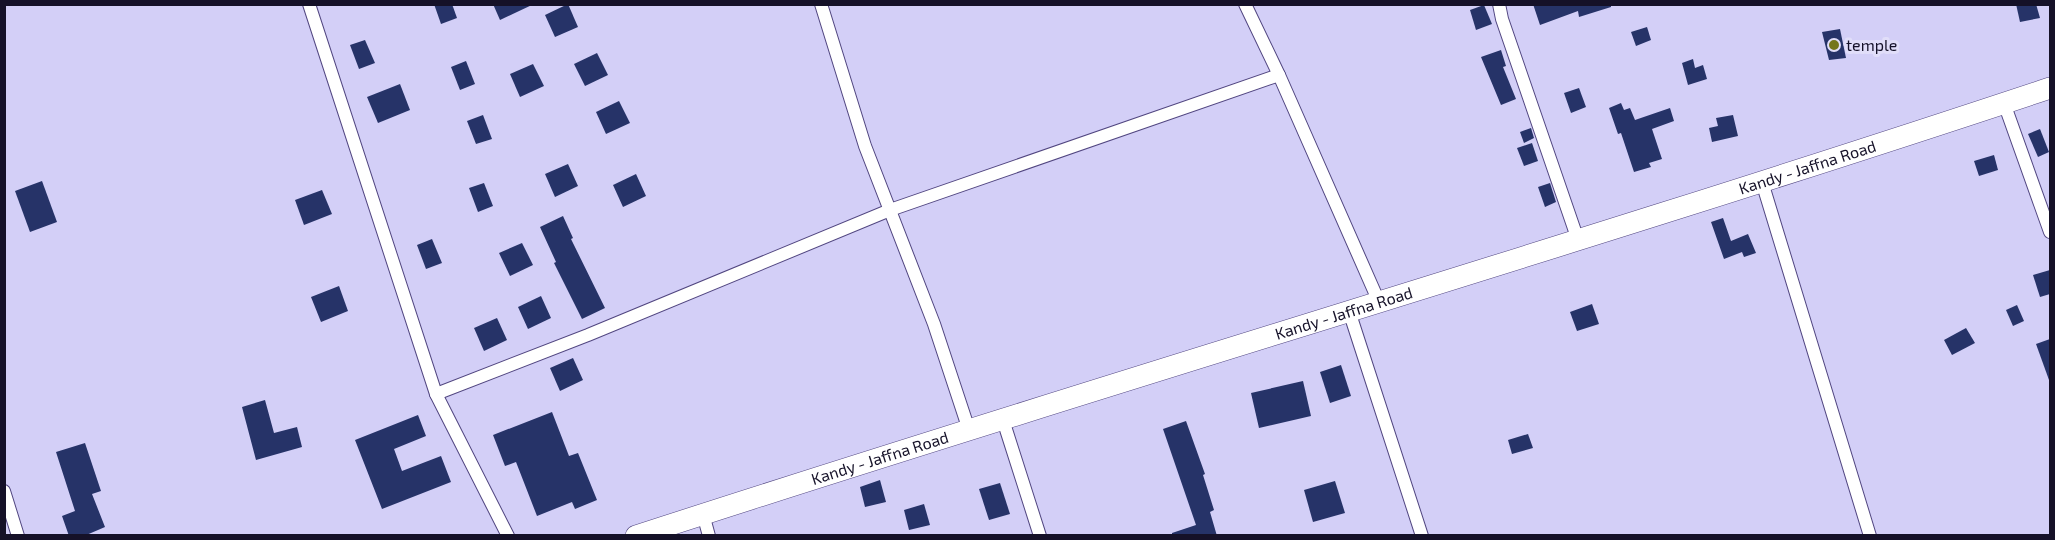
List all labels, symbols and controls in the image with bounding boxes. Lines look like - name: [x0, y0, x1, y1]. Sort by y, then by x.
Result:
- place label: temple: [1846, 35, 1897, 54]
- marker: temple: [1827, 38, 1841, 52]
- street label: Kandy - Jaffna Road: [1736, 136, 1878, 198]
- street label: Kandy - Jaffna Road: [1272, 282, 1415, 343]
- street label: Kandy - Jaffna Road: [809, 427, 951, 488]

